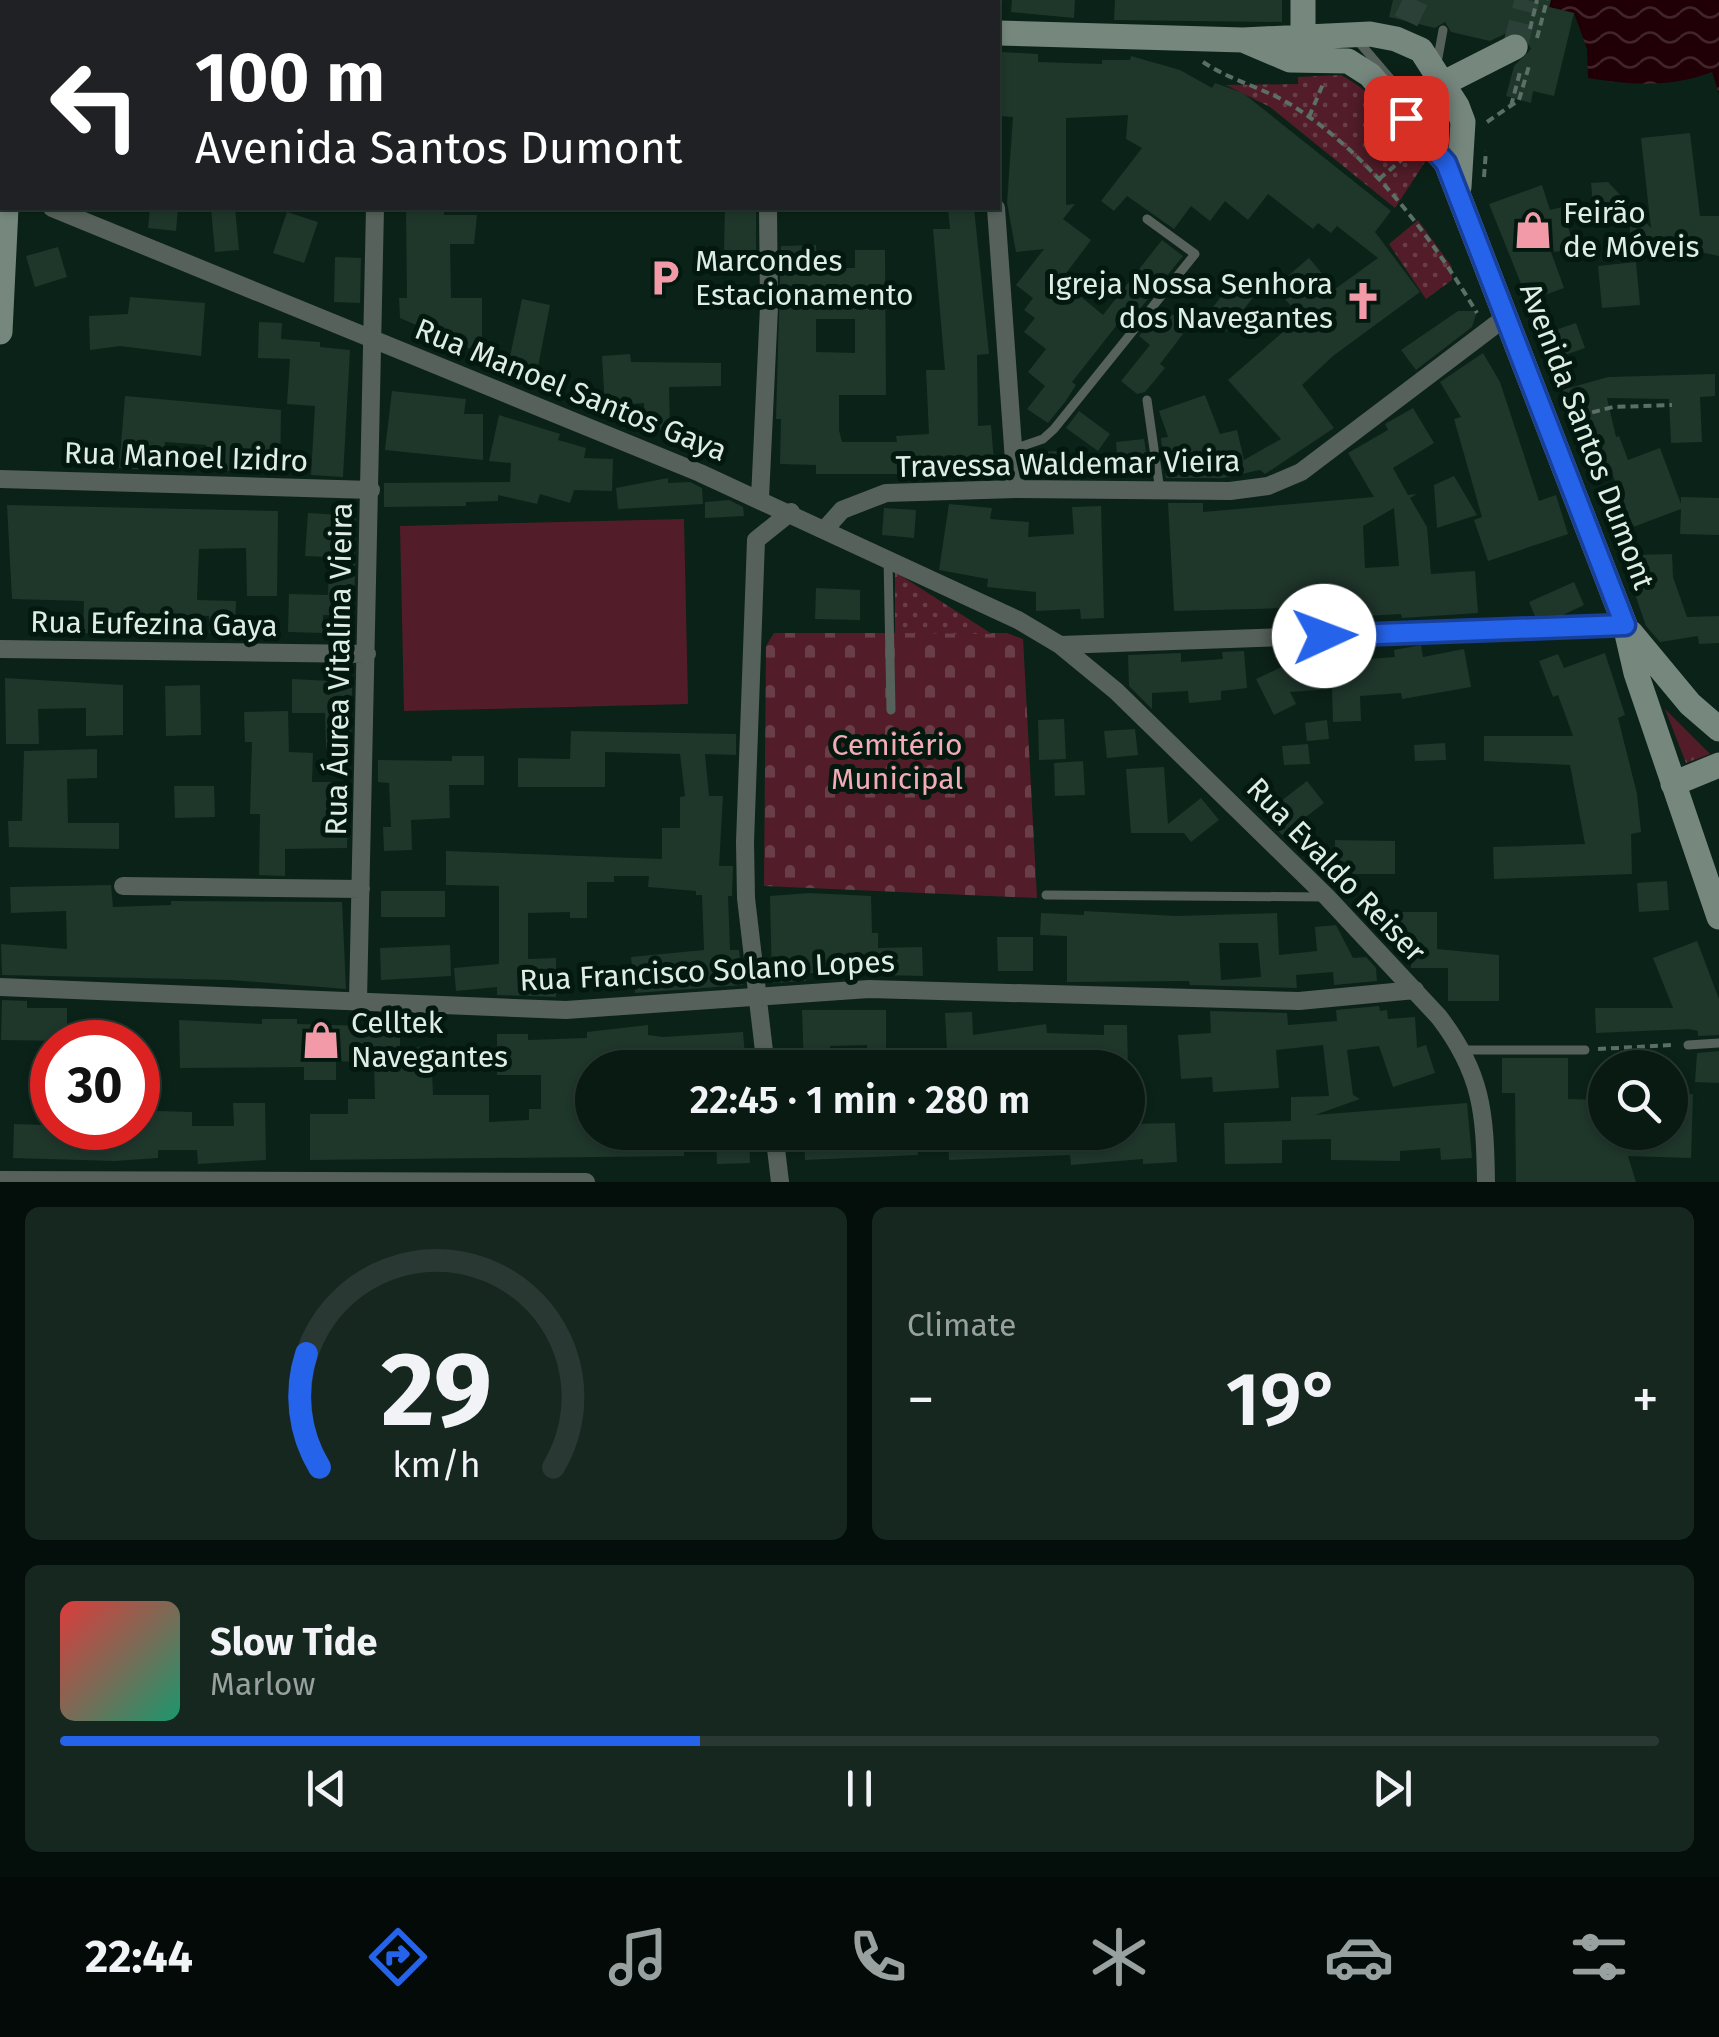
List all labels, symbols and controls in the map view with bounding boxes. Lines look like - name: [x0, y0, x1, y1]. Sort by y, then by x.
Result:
- text: 100 m: [195, 36, 385, 120]
- icon: left: [30, 40, 160, 170]
- pin: [1364, 76, 1449, 161]
- icon: arrive: [1379, 91, 1434, 146]
- text: Avenida Santos Dumont: [195, 121, 682, 175]
- place label: Feirão de Móveis: [1563, 195, 1699, 265]
- shop icon: Feirão de Móveis: [1512, 209, 1554, 251]
- place label: Marcondes Estacionamento: [695, 243, 914, 313]
- parking icon: Marcondes Estacionamento: [644, 257, 686, 299]
- place label: Igreja Nossa Senhora dos Navegantes: [1047, 266, 1333, 336]
- street label: Avenida Santos Dumont: [1512, 278, 1662, 594]
- church icon: Igreja Nossa Senhora dos Navegantes: [1342, 280, 1384, 322]
- street label: Rua Manoel Santos Gaya: [410, 311, 732, 469]
- street label: Rua Manoel Izidro: [63, 435, 309, 479]
- street label: Travessa Waldemar Vieira: [895, 443, 1241, 485]
- street label: Rua Áurea Vitalina Vieira: [318, 502, 360, 836]
- position arrow: [1272, 584, 1376, 688]
- street label: Rua Eufezina Gaya: [30, 604, 278, 644]
- park label: Cemitério Municipal: [831, 727, 963, 797]
- street label: Rua Evaldo Reiser: [1239, 770, 1433, 970]
- street label: Rua Francisco Solano Lopes: [518, 943, 896, 999]
- place label: Celltek Navegantes: [351, 1005, 508, 1075]
- shop icon: Celltek Navegantes: [300, 1019, 342, 1061]
- speed limit sign: 30: [30, 1020, 160, 1150]
- map controls: [1588, 1050, 1688, 1150]
- button: search: [1588, 1050, 1688, 1150]
- text: 22:45 · 1 min · 280 m: [690, 1077, 1030, 1123]
- text: Climate: [907, 1306, 1016, 1344]
- text: 29: [381, 1328, 491, 1453]
- text: 19°: [1226, 1355, 1340, 1445]
- text: −: [907, 1367, 935, 1433]
- text: +: [1632, 1367, 1659, 1433]
- text: km/h: [392, 1444, 480, 1486]
- text: Slow Tide: [210, 1619, 378, 1665]
- text: Marlow: [210, 1665, 316, 1703]
- icon: previous: [299, 1761, 354, 1816]
- icon: pause: [832, 1761, 887, 1816]
- icon: next: [1365, 1761, 1420, 1816]
- icon: directions: [363, 1922, 433, 1992]
- icon: music: [603, 1922, 673, 1992]
- icon: phone: [843, 1922, 913, 1992]
- icon: climate: [1084, 1922, 1154, 1992]
- icon: car: [1324, 1922, 1394, 1992]
- icon: filters: [1564, 1922, 1634, 1992]
- text: 22:44: [85, 1930, 193, 1984]

